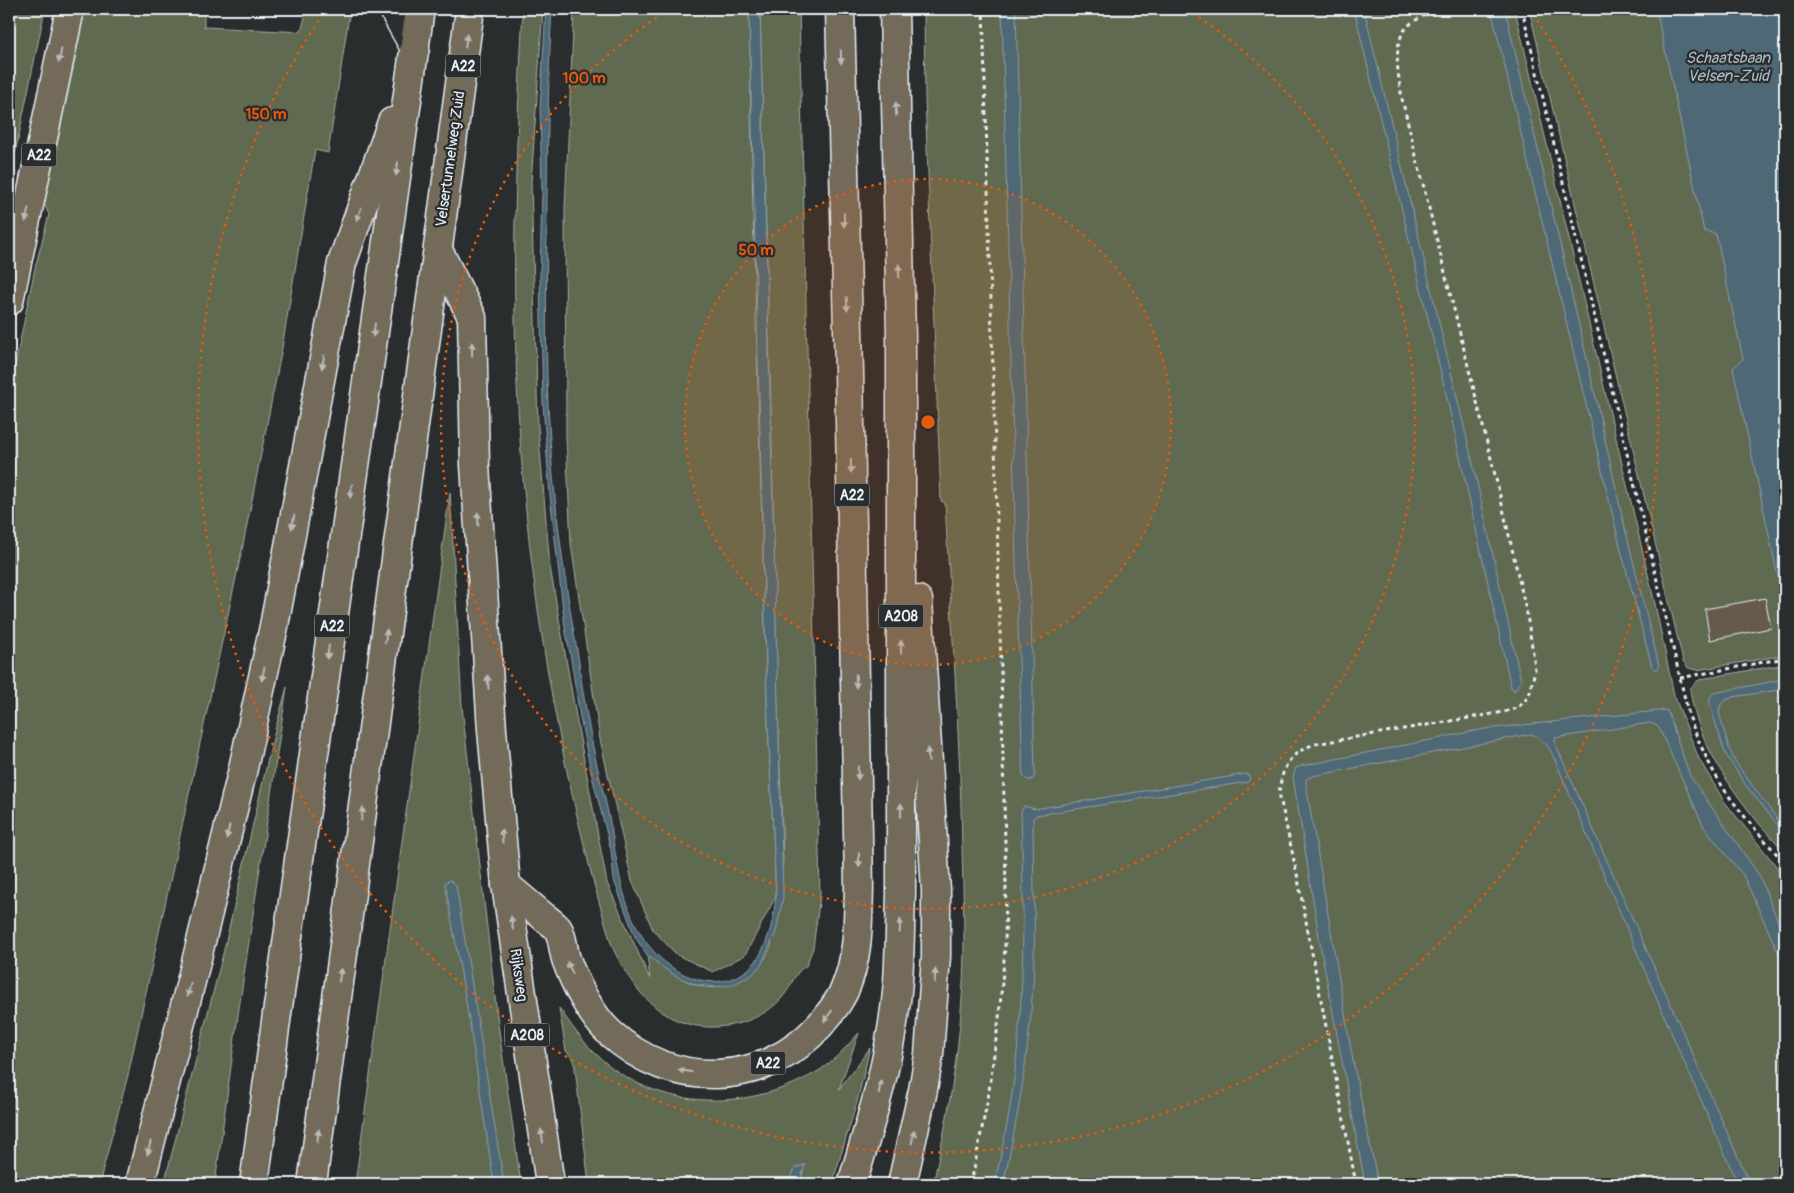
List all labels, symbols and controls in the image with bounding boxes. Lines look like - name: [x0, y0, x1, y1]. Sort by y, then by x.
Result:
- one-way arrow: [462, 32, 470, 48]
- water label: Schaatsbaan Velsen-Zuid: [1686, 48, 1771, 86]
- one-way arrow: [56, 49, 64, 64]
- one-way arrow: [837, 50, 845, 66]
- road number: A22: [446, 54, 480, 78]
- text: 100 m: [563, 69, 605, 88]
- street label: Velsertunnelweg Zuid: [432, 90, 469, 228]
- one-way arrow: [892, 101, 900, 117]
- text: 150 m: [246, 105, 286, 124]
- road number: A22: [22, 144, 56, 166]
- one-way arrow: [393, 162, 401, 178]
- one-way arrow: [355, 206, 362, 221]
- one-way arrow: [22, 208, 30, 224]
- one-way arrow: [841, 212, 849, 228]
- text: 50 m: [739, 241, 773, 260]
- one-way arrow: [895, 263, 903, 279]
- one-way arrow: [843, 296, 851, 312]
- one-way arrow: [370, 322, 378, 338]
- one-way arrow: [468, 340, 476, 356]
- one-way arrow: [319, 354, 327, 370]
- centre of rings: [919, 413, 937, 431]
- one-way arrow: [847, 458, 855, 474]
- one-way arrow: [347, 483, 355, 499]
- road number: A22: [834, 484, 870, 506]
- one-way arrow: [473, 511, 481, 527]
- one-way arrow: [289, 514, 297, 529]
- road number: A208: [878, 604, 924, 628]
- road number: A22: [314, 614, 350, 638]
- one-way arrow: [383, 627, 391, 643]
- one-way arrow: [897, 639, 905, 655]
- one-way arrow: [324, 644, 332, 660]
- one-way arrow: [259, 666, 267, 681]
- one-way arrow: [484, 673, 492, 689]
- one-way arrow: [852, 673, 860, 689]
- one-way arrow: [923, 747, 931, 763]
- one-way arrow: [854, 765, 862, 781]
- one-way arrow: [897, 802, 905, 818]
- one-way arrow: [358, 806, 366, 822]
- one-way arrow: [224, 825, 232, 840]
- one-way arrow: [498, 828, 506, 844]
- one-way arrow: [855, 852, 863, 868]
- one-way arrow: [508, 915, 516, 931]
- one-way arrow: [896, 918, 904, 934]
- street label: Rijksweg: [505, 947, 532, 1003]
- one-way arrow: [566, 961, 574, 975]
- one-way arrow: [336, 967, 344, 983]
- one-way arrow: [931, 968, 939, 984]
- one-way arrow: [185, 983, 193, 998]
- one-way arrow: [822, 1009, 833, 1022]
- road number: A208: [504, 1024, 550, 1046]
- road number: A22: [750, 1052, 786, 1074]
- one-way arrow: [676, 1067, 692, 1075]
- one-way arrow: [876, 1079, 884, 1095]
- one-way arrow: [314, 1128, 322, 1144]
- one-way arrow: [538, 1128, 546, 1144]
- one-way arrow: [910, 1128, 918, 1144]
- one-way arrow: [145, 1140, 153, 1155]

